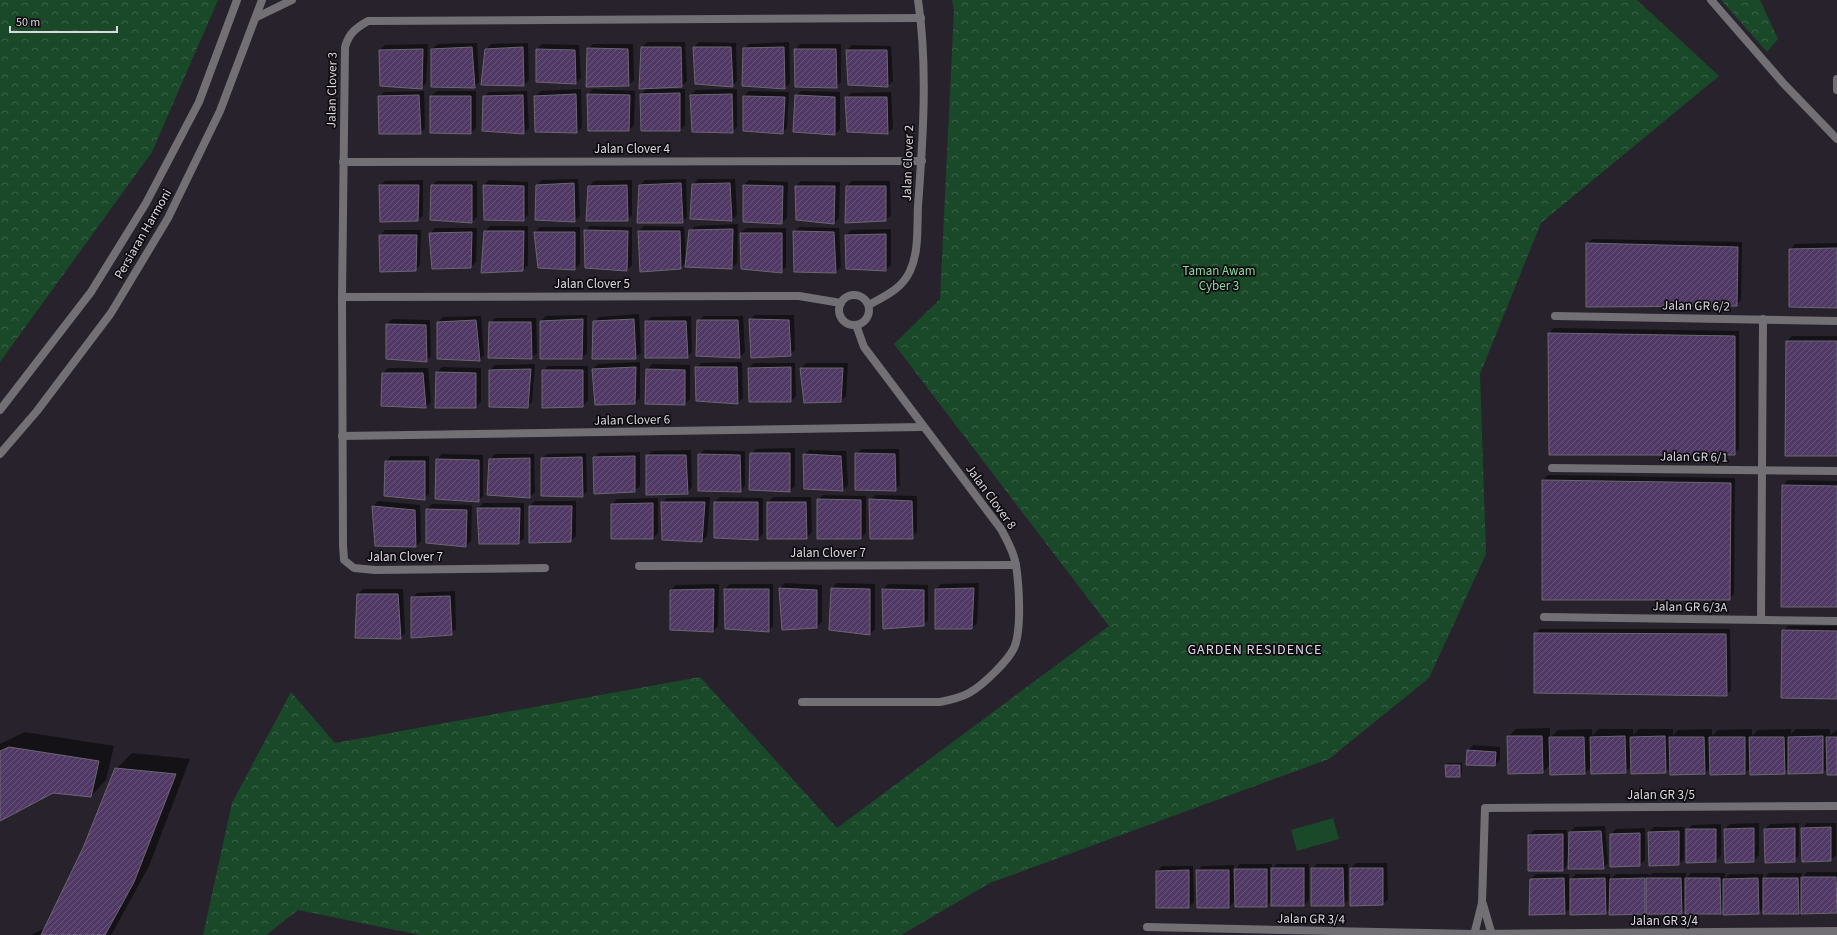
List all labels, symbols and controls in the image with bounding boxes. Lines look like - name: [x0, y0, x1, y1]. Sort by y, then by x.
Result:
- scale bar: [10, 8, 117, 34]
- text: 50 m: [16, 14, 40, 31]
- street label: Jalan Clover 3: [322, 52, 342, 128]
- street label: Jalan Clover 2: [898, 125, 918, 201]
- street label: Jalan Clover 4: [594, 140, 671, 158]
- street label: Persiaran Harmoni: [110, 186, 176, 282]
- park label: Taman Awam Cyber 3: [1182, 262, 1256, 295]
- street label: Jalan Clover 5: [554, 275, 630, 293]
- street label: Jalan GR 6/2: [1662, 296, 1730, 316]
- street label: Jalan Clover 6: [594, 410, 670, 430]
- street label: Jalan GR 6/1: [1660, 447, 1728, 467]
- street label: Jalan Clover 8: [961, 461, 1021, 533]
- street label: Jalan Clover 7: [790, 544, 866, 562]
- street label: Jalan Clover 7: [367, 548, 443, 566]
- street label: Jalan GR 6/3A: [1652, 597, 1729, 617]
- district label: GARDEN RESIDENCE: [1188, 640, 1322, 660]
- street label: Jalan GR 3/5: [1627, 786, 1695, 804]
- street label: Jalan GR 3/4: [1277, 909, 1346, 929]
- street label: Jalan GR 3/4: [1630, 912, 1698, 930]

